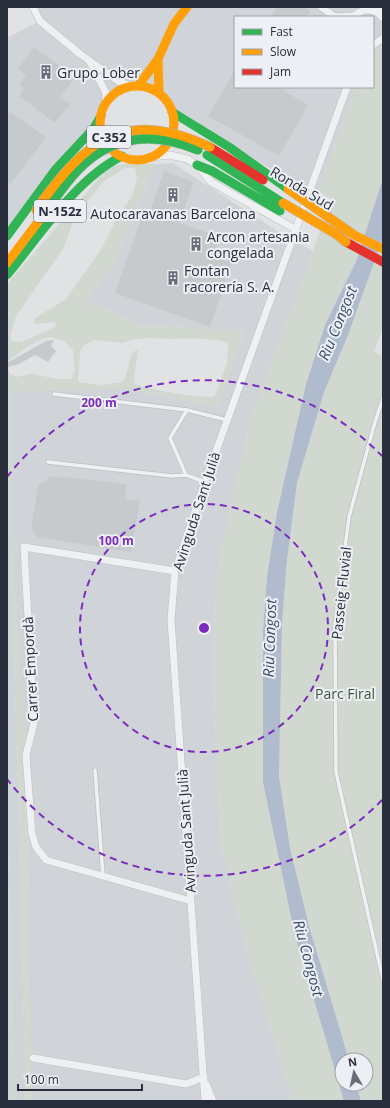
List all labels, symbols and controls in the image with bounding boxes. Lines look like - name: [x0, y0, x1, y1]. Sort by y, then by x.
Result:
- legend: [234, 16, 374, 88]
- text: Fast: [270, 23, 293, 40]
- text: Slow: [270, 43, 297, 60]
- place label: Grupo Lober: [57, 63, 140, 82]
- text: Jam: [269, 63, 291, 80]
- building icon: Grupo Lober: [38, 64, 54, 80]
- road number: C-352: [87, 126, 131, 148]
- street label: Ronda Sud: [267, 162, 337, 214]
- building icon: Autocaravanas Barcelona: [165, 187, 181, 203]
- road number: N-152z: [34, 200, 86, 222]
- place label: Autocaravanas Barcelona: [90, 204, 256, 223]
- place label: Arcon artesania congelada: [207, 227, 310, 262]
- building icon: Arcon artesania congelada: [188, 236, 204, 252]
- place label: Fontan racorería S. A.: [184, 261, 274, 296]
- building icon: Fontan racorería S. A.: [165, 270, 181, 286]
- water label: Riu Congost: [313, 282, 361, 363]
- text: 200 m: [81, 394, 117, 411]
- street label: Avinguda Sant Julià: [168, 449, 224, 573]
- text: 100 m: [98, 532, 134, 549]
- street label: Passeig Fluvial: [327, 546, 355, 640]
- water label: Riu Congost: [258, 597, 280, 678]
- street label: Carrer Empordà: [18, 616, 42, 722]
- centre of rings: [197, 621, 211, 635]
- park label: Parc Firal: [315, 684, 375, 703]
- street label: Avinguda Sant Julià: [172, 768, 200, 894]
- water label: Riu Congost: [289, 918, 329, 999]
- north arrow: [334, 1052, 374, 1092]
- text: N: [347, 1054, 358, 1070]
- scale bar: [18, 1066, 142, 1092]
- text: 100 m: [24, 1071, 59, 1088]

